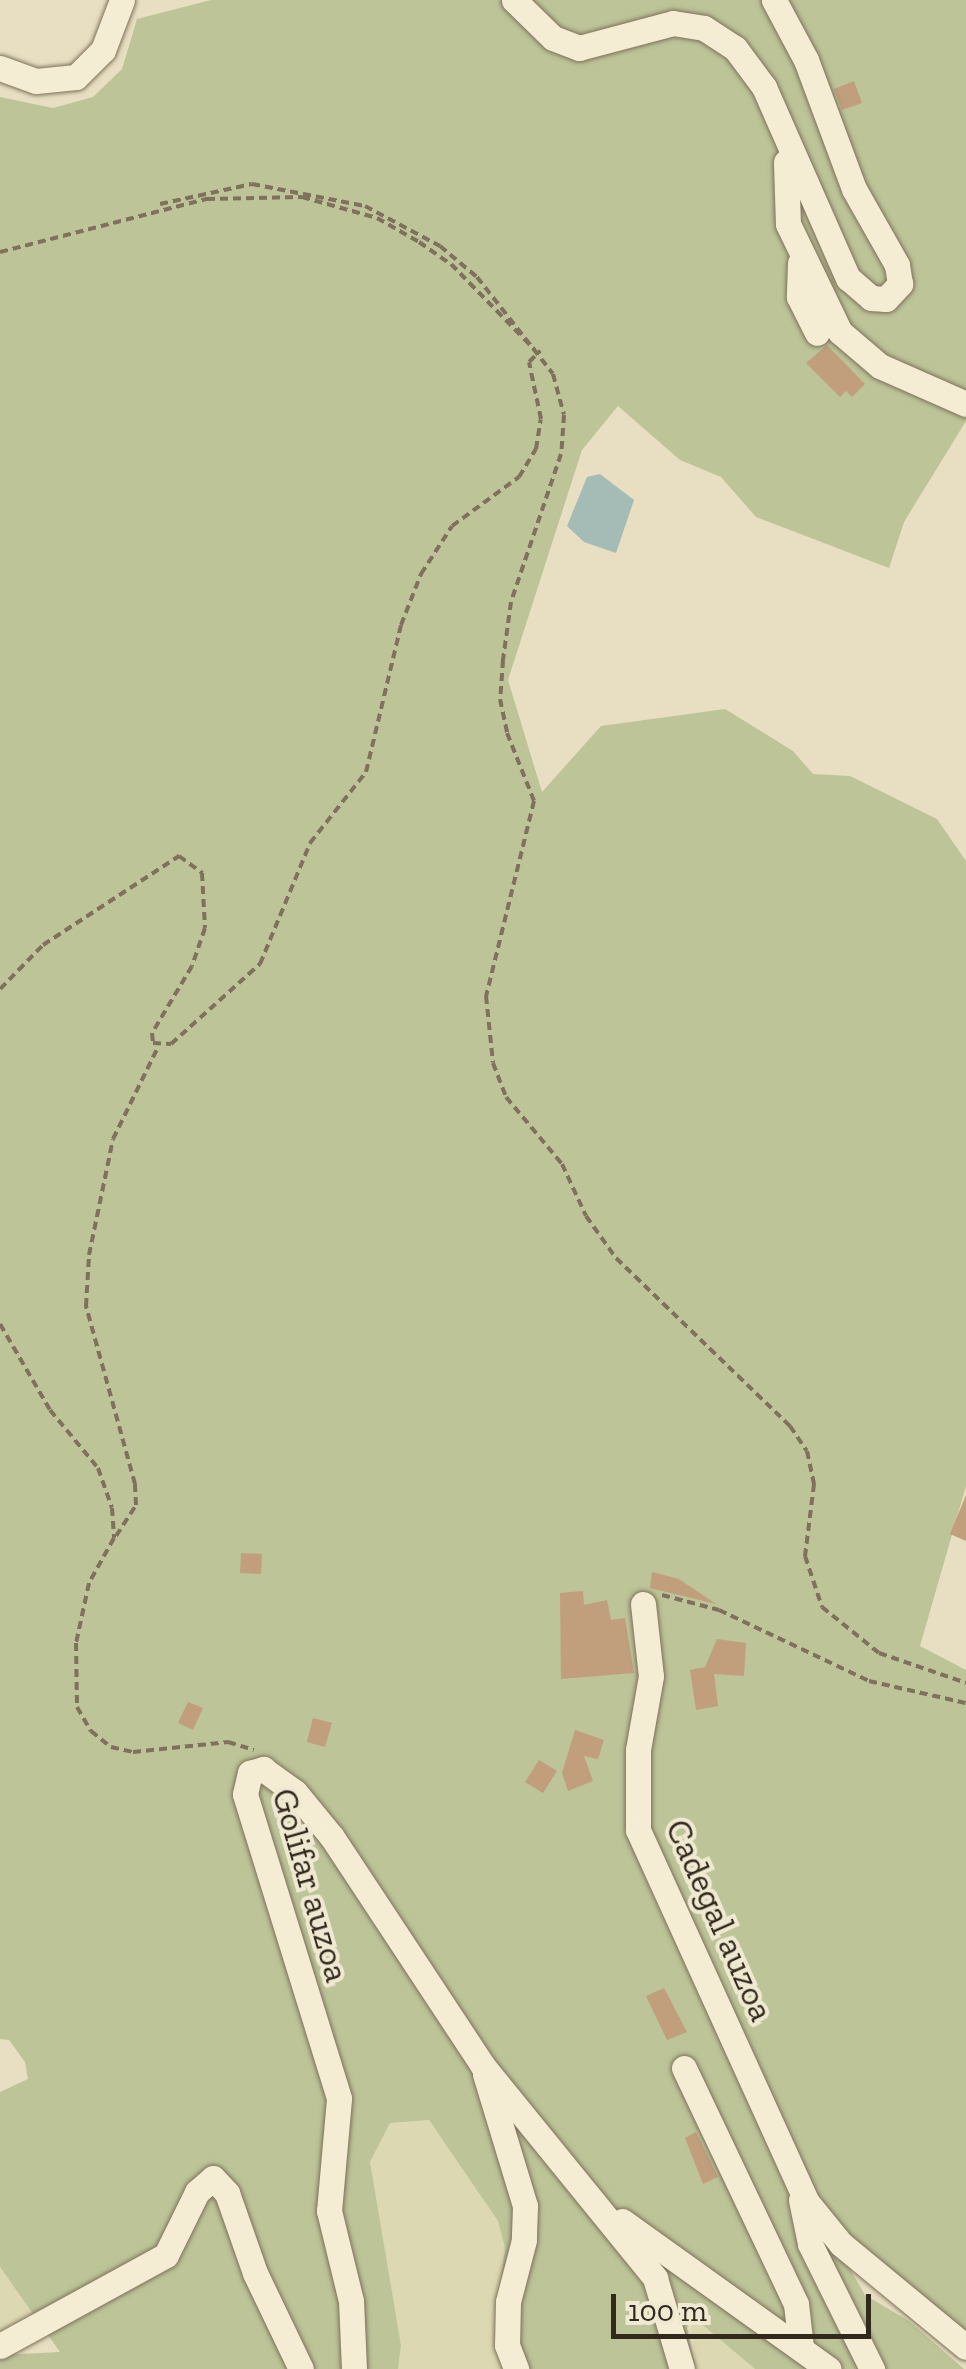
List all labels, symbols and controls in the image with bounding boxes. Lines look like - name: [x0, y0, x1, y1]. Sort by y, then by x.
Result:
- street label: Golifar auzoa: [263, 1783, 359, 1987]
- street label: Cadegal auzoa: [657, 1813, 783, 2027]
- scale bar: [616, 2274, 876, 2336]
- text: 100 m: [628, 2293, 707, 2329]

